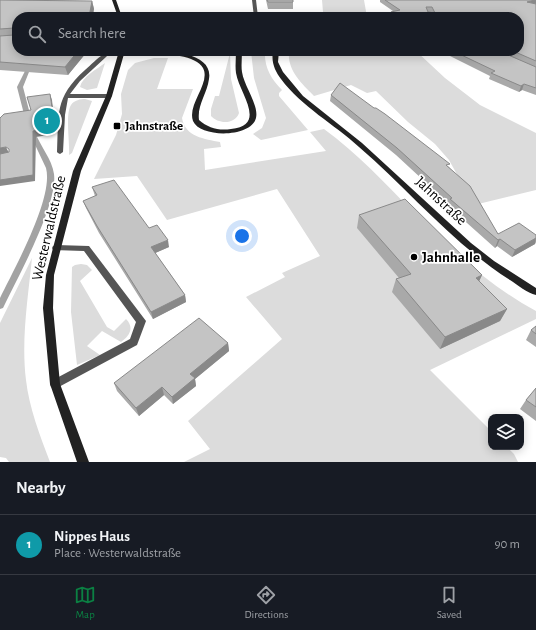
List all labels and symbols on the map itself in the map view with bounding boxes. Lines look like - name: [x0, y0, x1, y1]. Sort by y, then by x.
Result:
- pin: 1: [34, 106, 60, 136]
- place label: Jahnstraße: [125, 120, 183, 133]
- marker: Jahnstraße: [112, 121, 122, 131]
- street label: Westerwaldstraße: [30, 174, 68, 282]
- street label: Jahnstraße: [413, 174, 470, 228]
- your location: [232, 226, 252, 246]
- place label: Jahnhalle: [422, 250, 480, 265]
- marker: Jahnhalle: [409, 252, 419, 262]

